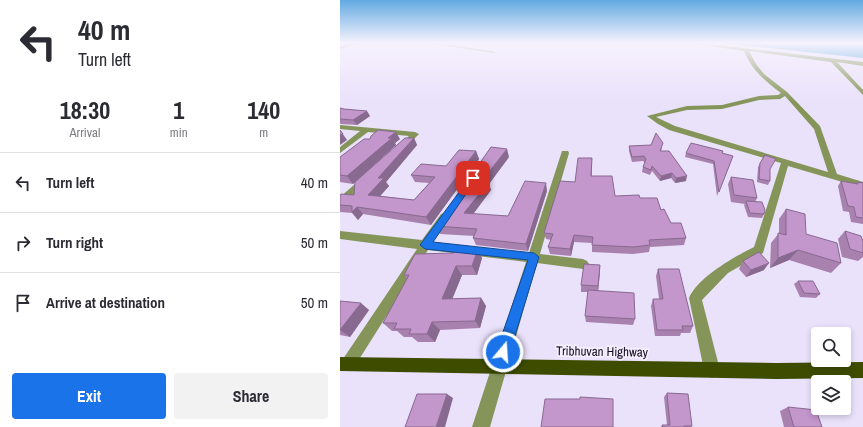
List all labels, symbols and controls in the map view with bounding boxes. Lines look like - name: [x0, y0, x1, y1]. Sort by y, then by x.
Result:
- text: 40 m: [78, 11, 130, 49]
- icon: left: [12, 16, 64, 68]
- text: Turn left: [78, 47, 131, 72]
- text: 18:30: [60, 94, 110, 126]
- text: 1: [173, 94, 184, 126]
- text: 140: [247, 94, 280, 126]
- text: Arrival: [70, 124, 100, 141]
- text: min: [170, 124, 188, 141]
- text: m: [259, 124, 268, 141]
- pin: [456, 161, 490, 195]
- icon: arrive: [462, 167, 484, 189]
- icon: left: [12, 172, 34, 194]
- text: Turn left: [46, 172, 94, 193]
- text: 40 m: [301, 172, 328, 193]
- icon: right: [12, 232, 34, 254]
- text: Turn right: [46, 232, 103, 253]
- text: 50 m: [301, 232, 328, 253]
- icon: arrive: [12, 292, 34, 314]
- text: Arrive at destination: [46, 292, 165, 313]
- text: 50 m: [301, 292, 328, 313]
- map controls: [811, 327, 851, 415]
- button: search: [811, 327, 851, 367]
- position arrow: [482, 331, 524, 373]
- street label: Tribhuvan Highway: [556, 342, 649, 361]
- button: Exit: [12, 373, 166, 419]
- button: Share: [174, 373, 328, 419]
- button: layers: [811, 375, 851, 415]

